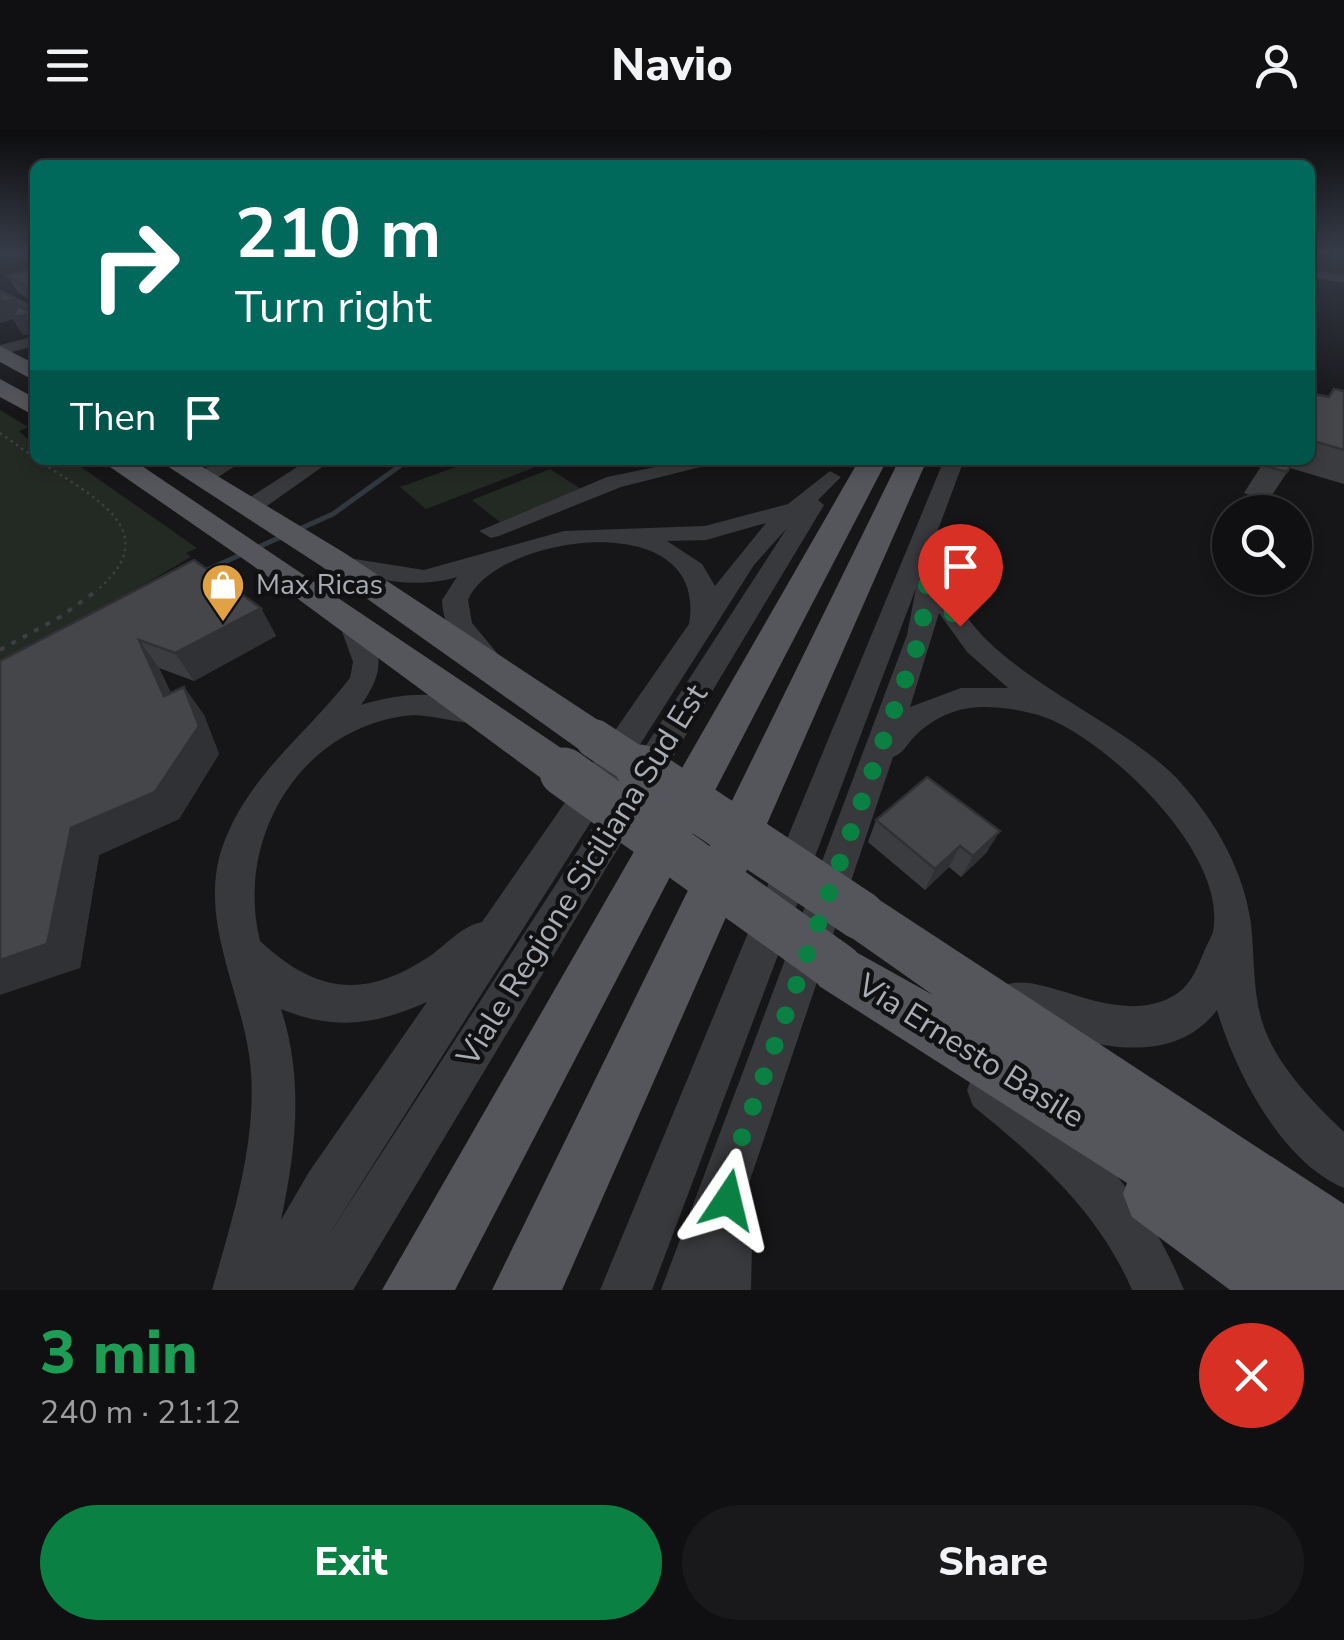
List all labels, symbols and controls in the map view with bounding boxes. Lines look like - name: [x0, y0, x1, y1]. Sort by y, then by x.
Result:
- text: Navio: [611, 35, 733, 96]
- icon: menu: [40, 38, 95, 93]
- icon: person: [1249, 38, 1304, 93]
- text: 210 m: [235, 186, 441, 282]
- icon: right: [70, 200, 200, 330]
- text: Turn right: [235, 277, 432, 338]
- icon: arrive: [176, 390, 231, 445]
- text: Then: [70, 392, 156, 443]
- map controls: [1212, 495, 1312, 595]
- button: search: [1212, 495, 1312, 595]
- pin: [918, 524, 1003, 627]
- icon: arrive: [933, 539, 988, 594]
- shop icon: Max Ricas: [200, 562, 246, 623]
- place label: Max Ricas: [256, 566, 383, 604]
- street label: Viale Regione Siciliana Sud Est: [446, 675, 718, 1075]
- street label: Via Ernesto Basile: [849, 963, 1093, 1138]
- position arrow: [676, 1148, 780, 1252]
- text: 3 min: [40, 1312, 198, 1394]
- button: close: [1199, 1323, 1304, 1428]
- text: 240 m · 21:12: [40, 1391, 241, 1434]
- button: Exit: [40, 1505, 662, 1620]
- button: Share: [682, 1505, 1304, 1620]

